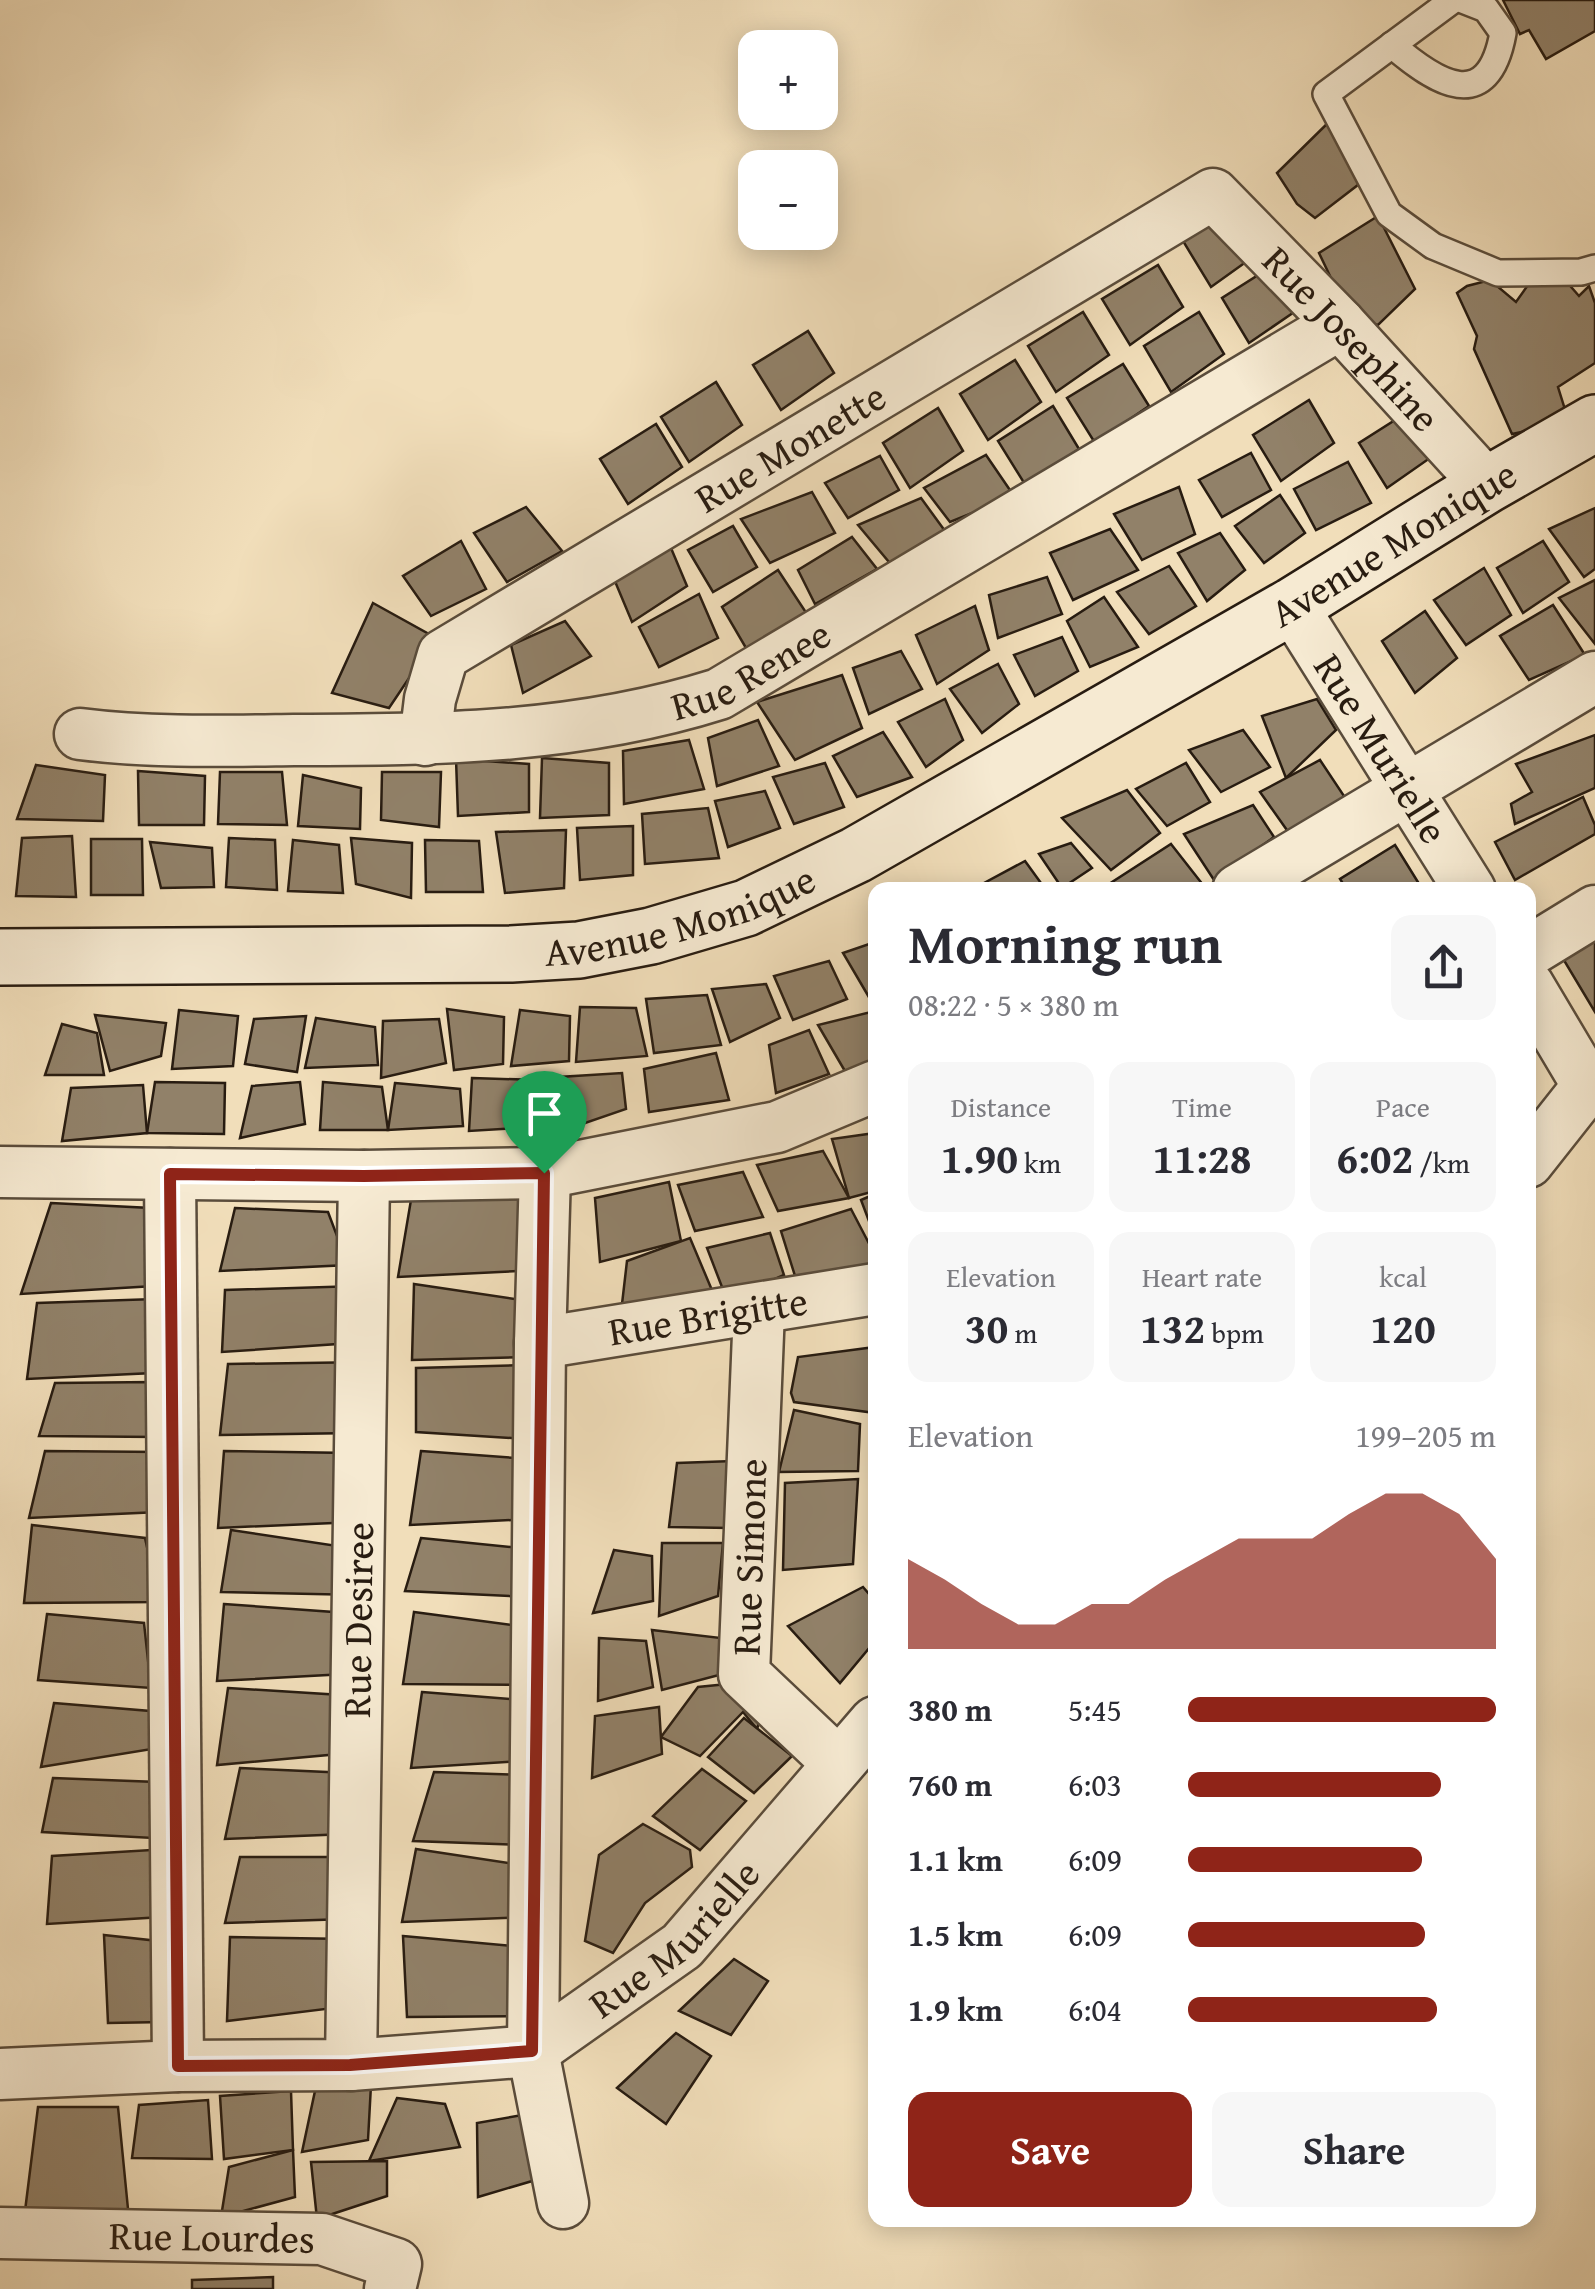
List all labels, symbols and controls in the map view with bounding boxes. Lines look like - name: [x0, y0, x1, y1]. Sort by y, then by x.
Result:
- map controls: [738, 30, 838, 250]
- button: +: [738, 30, 838, 130]
- button: −: [738, 150, 838, 250]
- street label: Rue Josephine: [1250, 232, 1454, 445]
- street label: Rue Monette: [683, 366, 897, 527]
- street label: Avenue Monique: [1259, 444, 1527, 641]
- street label: Rue Renee: [665, 604, 842, 735]
- street label: Rue Murielle: [1300, 642, 1464, 855]
- street label: Avenue Monique: [543, 849, 825, 981]
- text: Morning run: [908, 903, 1222, 983]
- button: share: [1391, 915, 1496, 1020]
- text: 08:22 · 5 × 380 m: [908, 981, 1119, 1028]
- pin: [502, 1071, 587, 1174]
- icon: arrive: [517, 1086, 572, 1141]
- text: Distance: [951, 1086, 1051, 1127]
- text: Time: [1172, 1086, 1232, 1127]
- text: Pace: [1376, 1086, 1430, 1127]
- text: 1.90: [941, 1127, 1018, 1188]
- text: 11:28: [1153, 1127, 1251, 1188]
- text: 6:02: [1336, 1127, 1413, 1188]
- text: km: [1018, 1142, 1061, 1183]
- text: /km: [1413, 1142, 1470, 1183]
- text: Elevation: [946, 1256, 1056, 1297]
- text: Heart rate: [1142, 1256, 1262, 1297]
- text: kcal: [1379, 1256, 1427, 1297]
- street label: Rue Brigitte: [604, 1270, 812, 1361]
- text: 30: [965, 1297, 1008, 1358]
- text: 132: [1140, 1297, 1205, 1358]
- text: 120: [1370, 1297, 1436, 1358]
- text: m: [1008, 1312, 1037, 1353]
- text: bpm: [1205, 1312, 1264, 1353]
- text: Elevation: [908, 1412, 1033, 1459]
- text: 199–205 m: [1355, 1412, 1496, 1459]
- street label: Rue Simone: [716, 1457, 781, 1657]
- street label: Rue Desiree: [326, 1522, 388, 1718]
- text: 380 m: [908, 1686, 992, 1733]
- text: 5:45: [1068, 1686, 1122, 1733]
- text: 760 m: [908, 1761, 992, 1808]
- text: 6:03: [1068, 1761, 1122, 1808]
- text: 1.1 km: [908, 1836, 1003, 1883]
- text: 6:09: [1068, 1836, 1122, 1883]
- street label: Rue Murielle: [576, 1846, 773, 2032]
- text: 1.5 km: [908, 1911, 1003, 1958]
- text: 6:09: [1068, 1911, 1122, 1958]
- text: 1.9 km: [908, 1986, 1003, 2033]
- text: 6:04: [1068, 1986, 1122, 2033]
- button: Save: [908, 2092, 1192, 2207]
- button: Share: [1212, 2092, 1496, 2207]
- street label: Rue Lourdes: [108, 2205, 315, 2268]

